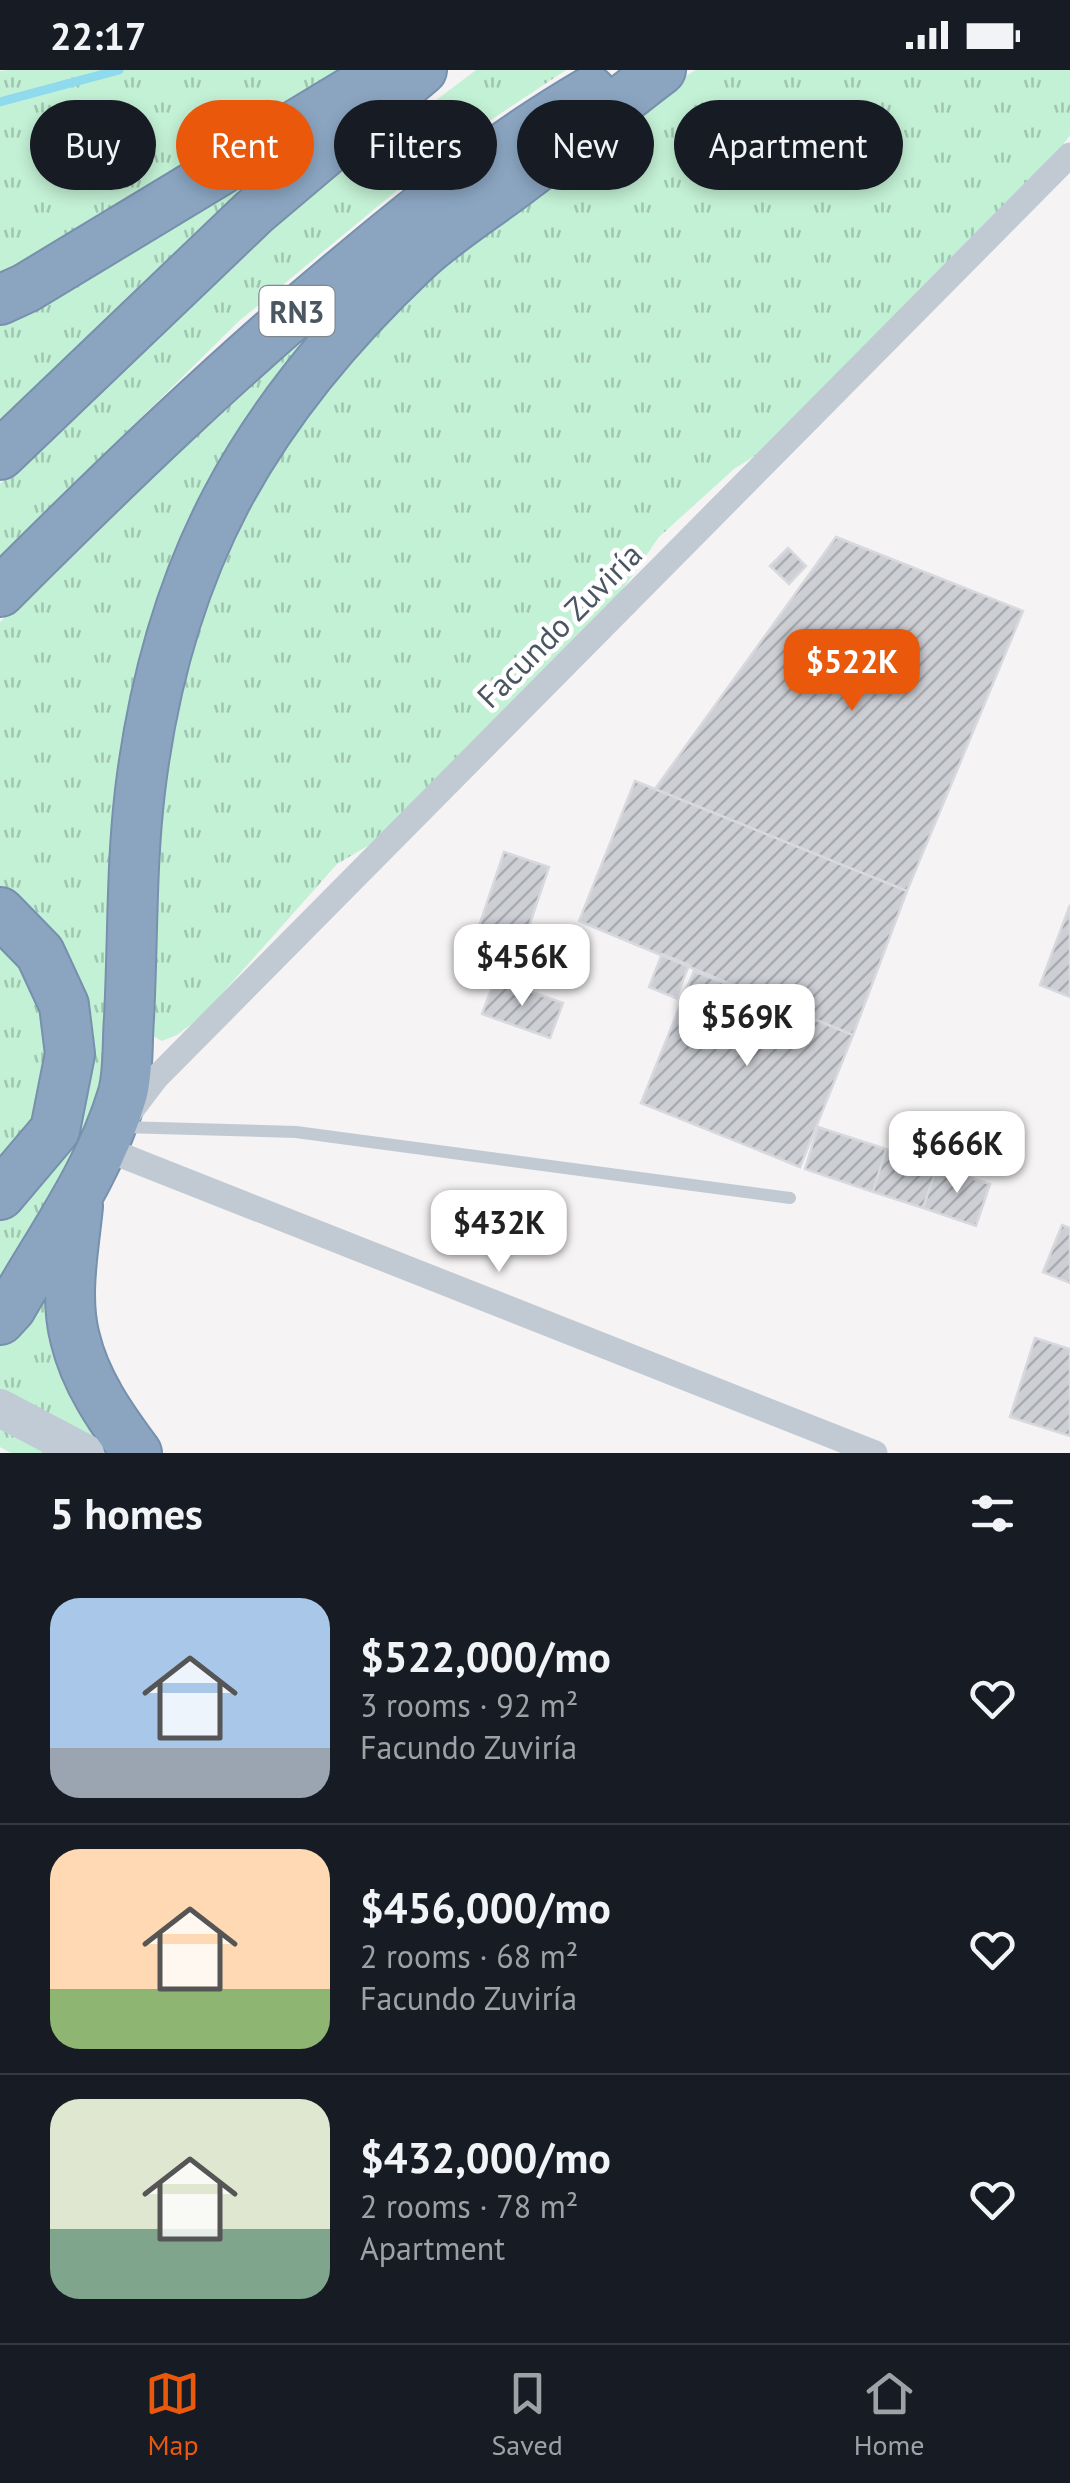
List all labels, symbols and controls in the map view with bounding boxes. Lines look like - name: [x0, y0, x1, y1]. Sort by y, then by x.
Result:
- text: 22:17: [50, 11, 146, 60]
- chip: Buy: [30, 100, 156, 190]
- chip: Rent: [176, 100, 314, 190]
- chip: Filters: [334, 100, 497, 190]
- chip: New: [517, 100, 654, 190]
- chip: Apartment: [674, 100, 903, 190]
- road number: RN3: [260, 286, 334, 336]
- street label: Facundo Zuviría: [467, 533, 651, 717]
- pin: $522K: [782, 629, 922, 714]
- text: $522K: [806, 640, 898, 682]
- pin: $456K: [452, 924, 592, 1009]
- text: $456K: [476, 935, 568, 977]
- pin: $569K: [677, 984, 817, 1069]
- text: $569K: [701, 995, 793, 1037]
- pin: $666K: [887, 1111, 1027, 1196]
- text: $666K: [911, 1122, 1003, 1164]
- pin: $432K: [429, 1190, 569, 1275]
- text: $432K: [453, 1201, 545, 1243]
- text: 5 homes: [50, 1486, 203, 1541]
- icon: filters: [965, 1486, 1020, 1541]
- text: $522,000/mo: [360, 1629, 611, 1684]
- icon: home: [130, 1638, 250, 1758]
- icon: heart: [965, 1671, 1020, 1726]
- text: 3 rooms · 92 m²: [360, 1684, 578, 1726]
- text: Facundo Zuviría: [360, 1726, 577, 1768]
- text: $456,000/mo: [360, 1880, 611, 1935]
- icon: home: [130, 1889, 250, 2009]
- icon: heart: [965, 1922, 1020, 1977]
- text: 2 rooms · 68 m²: [360, 1935, 578, 1977]
- text: Facundo Zuviría: [360, 1977, 577, 2019]
- text: $432,000/mo: [360, 2130, 611, 2185]
- icon: home: [130, 2139, 250, 2259]
- icon: heart: [965, 2172, 1020, 2227]
- text: 2 rooms · 78 m²: [360, 2185, 578, 2227]
- text: Apartment: [360, 2227, 505, 2269]
- tab: Map: [145, 2366, 200, 2463]
- tab: Saved: [491, 2366, 563, 2463]
- tab: Home: [854, 2366, 924, 2463]

